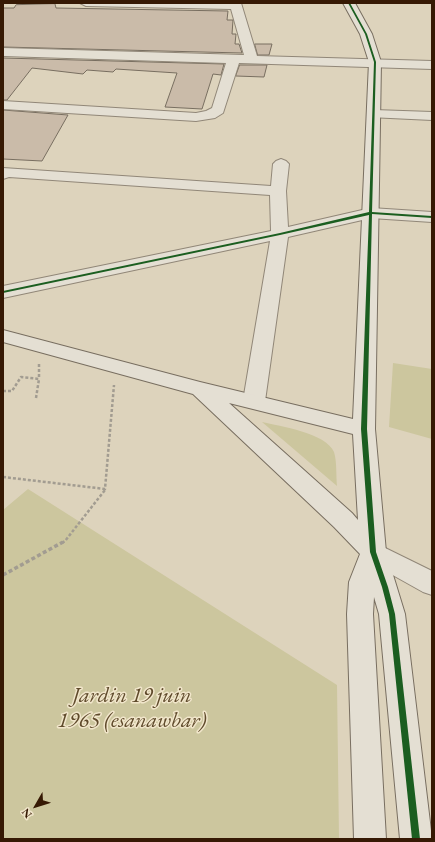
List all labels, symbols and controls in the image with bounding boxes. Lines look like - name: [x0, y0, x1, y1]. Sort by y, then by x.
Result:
- park label: Jardin 19 juin 1965 (esanawbar): [58, 683, 206, 734]
- north arrow: [16, 786, 56, 826]
- text: N: [18, 806, 35, 821]

